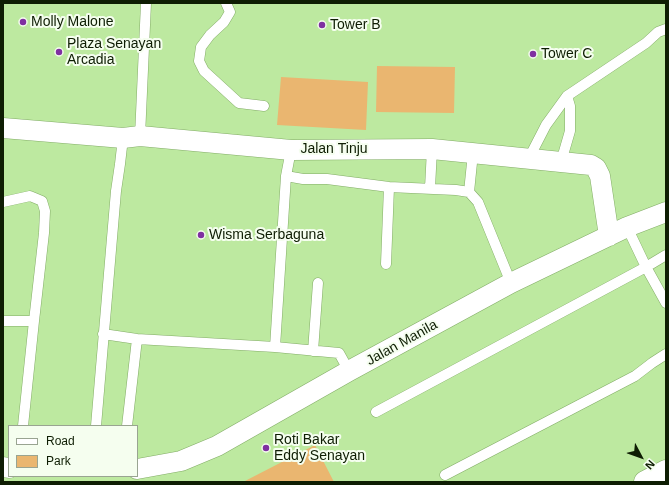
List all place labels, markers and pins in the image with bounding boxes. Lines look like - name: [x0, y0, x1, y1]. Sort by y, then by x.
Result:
- place label: Molly Malone: [31, 14, 113, 30]
- marker: Molly Malone: [18, 17, 28, 27]
- place label: Tower B: [330, 17, 381, 33]
- marker: Tower B: [317, 20, 327, 30]
- place label: Plaza Senayan Arcadia: [67, 36, 161, 68]
- place label: Tower C: [541, 46, 592, 62]
- marker: Plaza Senayan Arcadia: [54, 47, 64, 57]
- marker: Tower C: [528, 49, 538, 59]
- place label: Wisma Serbaguna: [209, 227, 324, 243]
- marker: Wisma Serbaguna: [196, 230, 206, 240]
- place label: Roti Bakar Eddy Senayan: [274, 432, 365, 464]
- marker: Roti Bakar Eddy Senayan: [261, 443, 271, 453]

